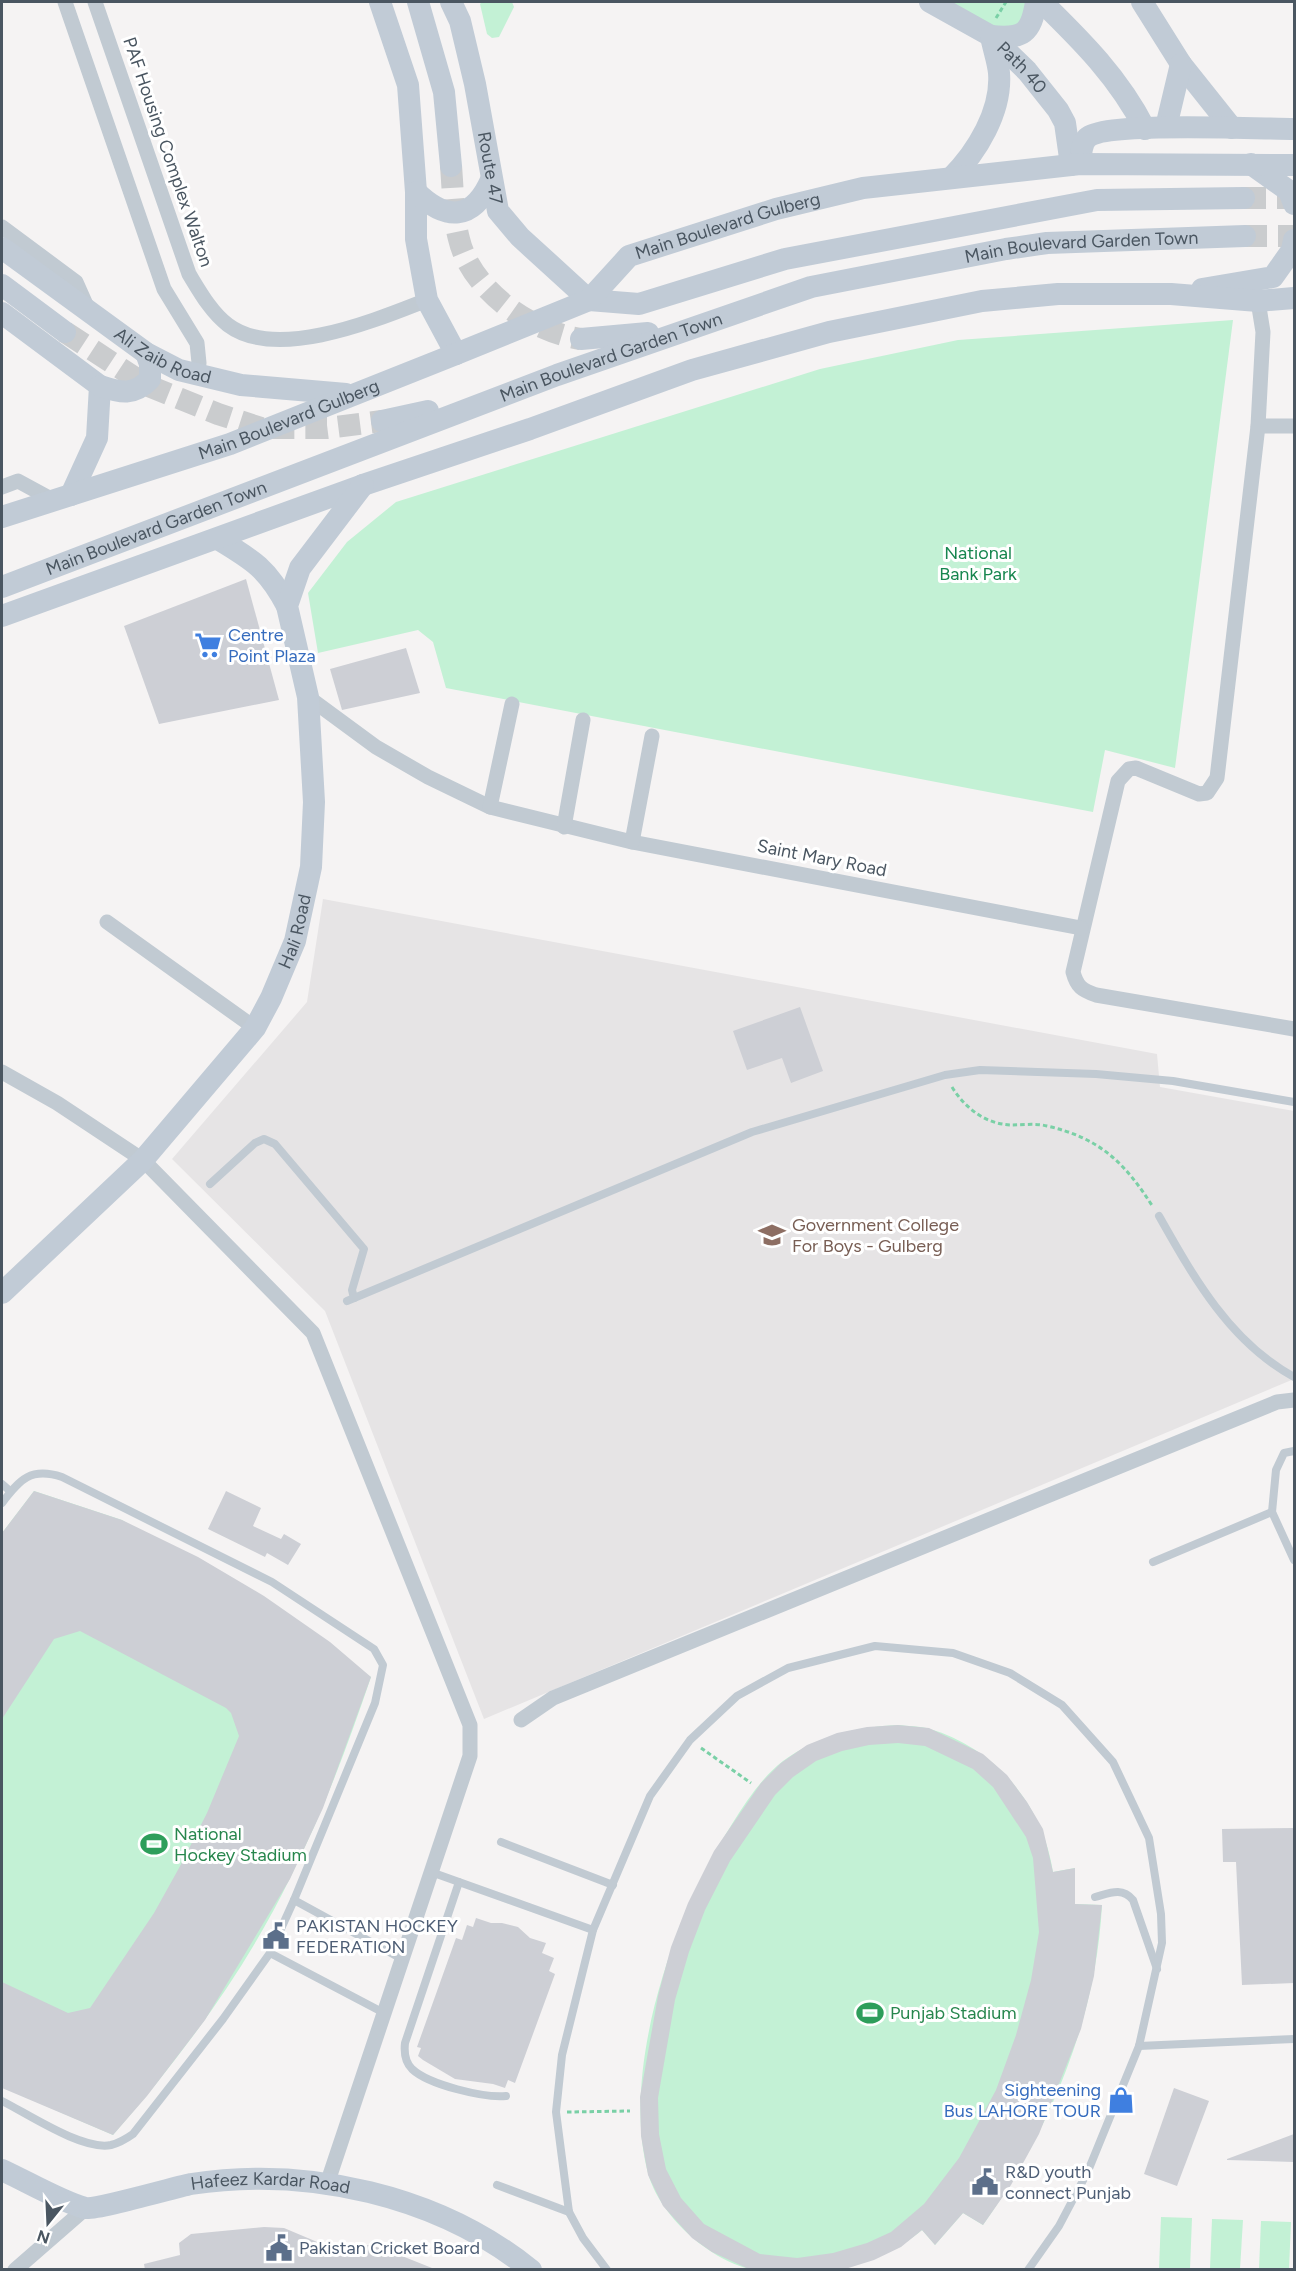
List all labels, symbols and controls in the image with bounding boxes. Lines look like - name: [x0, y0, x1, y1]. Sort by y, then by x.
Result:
- street label: PAF Housing Complex Walton: [118, 34, 218, 270]
- street label: Path 40: [992, 37, 1052, 98]
- street label: Route 47: [473, 130, 508, 206]
- street label: Main Boulevard Gulberg: [632, 188, 823, 264]
- street label: Main Boulevard Garden Town: [963, 227, 1199, 268]
- street label: Main Boulevard Garden Town: [497, 308, 725, 407]
- street label: Ali Zaib Road: [110, 323, 213, 388]
- street label: Main Boulevard Gulberg: [196, 375, 383, 464]
- street label: Main Boulevard Garden Town: [43, 476, 270, 580]
- park label: National Bank Park: [939, 542, 1017, 585]
- place label: Centre Point Plaza: [228, 624, 316, 667]
- supermarket icon: Centre Point Plaza: [193, 630, 223, 660]
- street label: Saint Mary Road: [755, 835, 889, 881]
- street label: Hali Road: [274, 892, 316, 972]
- place label: Government College For Boys - Gulberg: [792, 1214, 959, 1257]
- school or university icon: Government College For Boys - Gulberg: [757, 1220, 787, 1250]
- place label: National Hockey Stadium: [174, 1823, 307, 1866]
- sports icon: National Hockey Stadium: [139, 1829, 169, 1859]
- place label: PAKISTAN HOCKEY FEDERATION: [296, 1915, 458, 1958]
- public building icon: PAKISTAN HOCKEY FEDERATION: [261, 1921, 291, 1951]
- sports icon: Punjab Stadium: [855, 1998, 885, 2028]
- place label: Punjab Stadium: [890, 2002, 1017, 2024]
- place label: Sighteening Bus LAHORE TOUR: [944, 2079, 1101, 2122]
- shop icon: Sighteening Bus LAHORE TOUR: [1106, 2085, 1136, 2115]
- place label: R&D youth connect Punjab: [1005, 2161, 1131, 2204]
- public building icon: R&D youth connect Punjab: [970, 2167, 1000, 2197]
- street label: Hafeez Kardar Road: [189, 2168, 352, 2199]
- north arrow: [18, 2193, 78, 2253]
- text: N: [35, 2226, 52, 2248]
- public building icon: Pakistan Cricket Board: [264, 2233, 294, 2263]
- place label: Pakistan Cricket Board: [299, 2237, 480, 2259]

